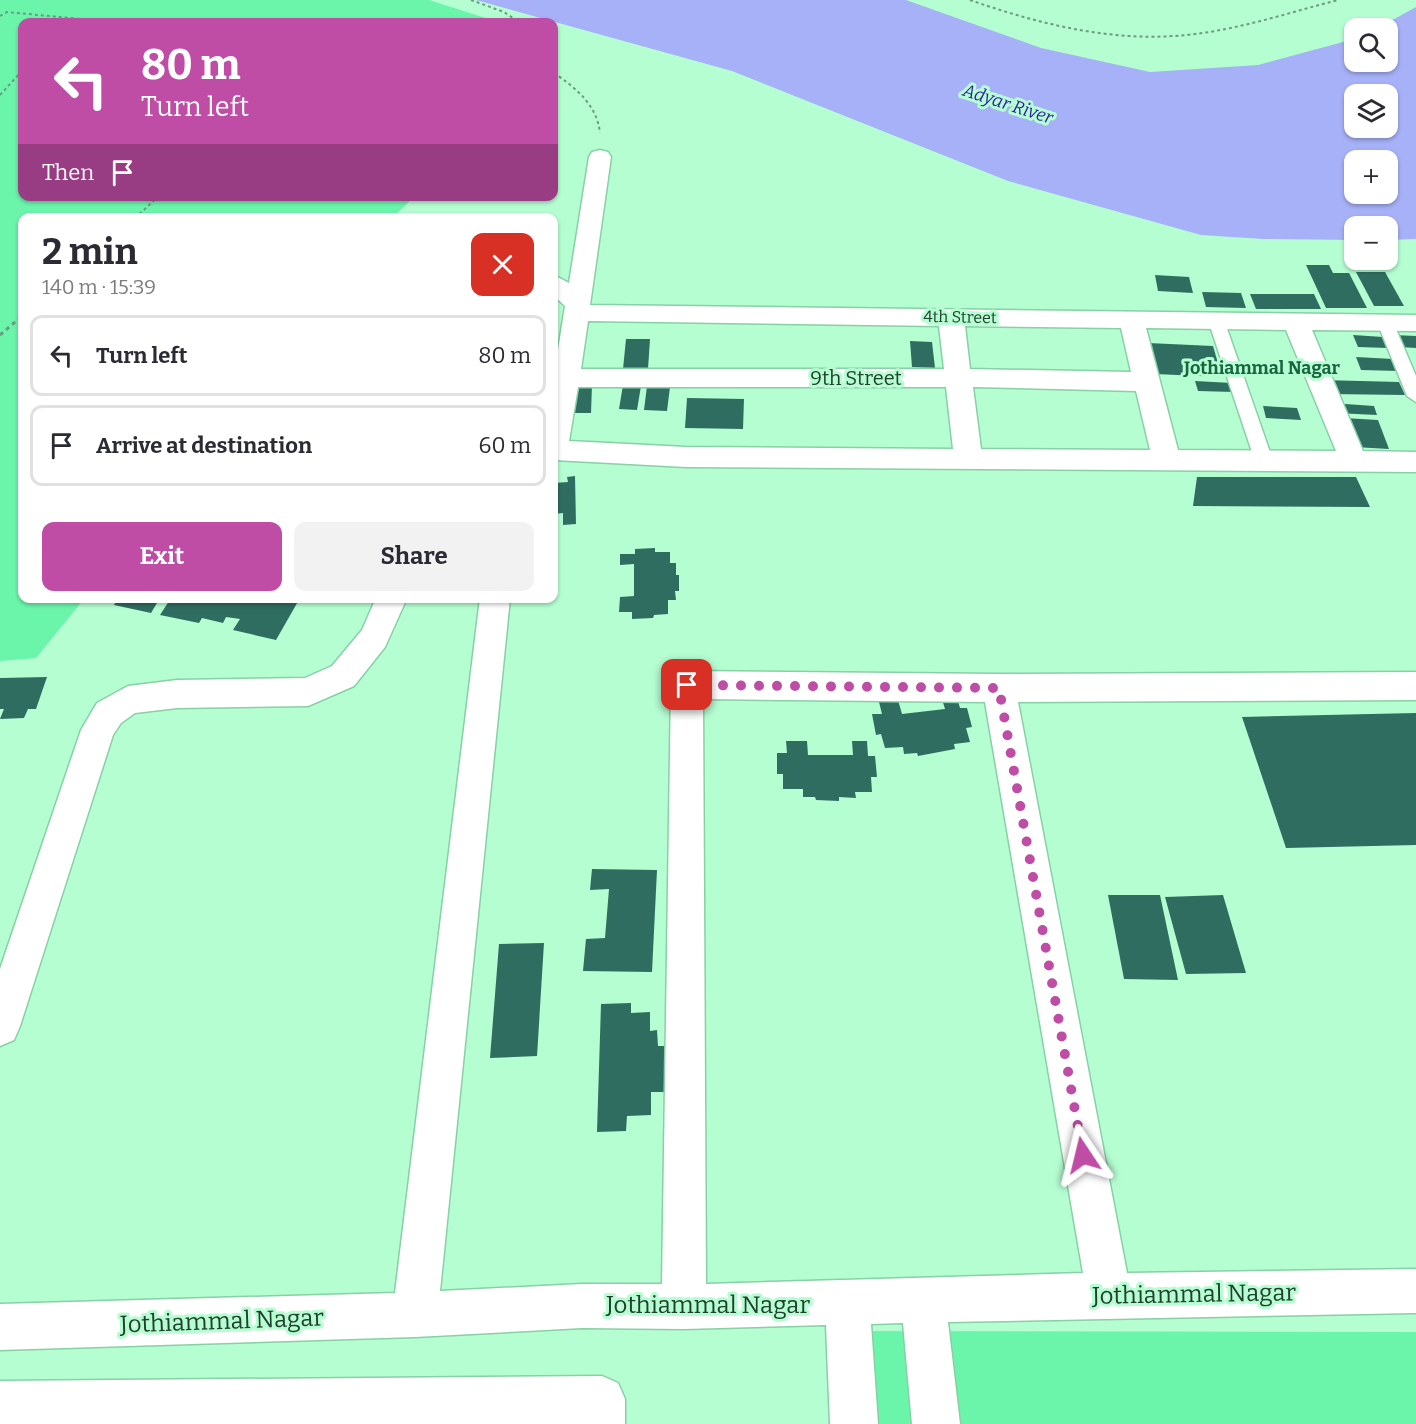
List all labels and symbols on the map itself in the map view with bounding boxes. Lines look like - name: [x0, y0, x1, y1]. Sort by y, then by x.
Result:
- water label: Adyar River: [959, 79, 1056, 129]
- street label: 4th Street: [923, 307, 997, 327]
- district label: Jothiammal Nagar: [1183, 357, 1341, 379]
- street label: 9th Street: [810, 366, 902, 390]
- pin: [661, 659, 712, 710]
- position arrow: [1051, 1123, 1115, 1187]
- street label: Jothiammal Nagar: [1091, 1278, 1297, 1310]
- street label: Jothiammal Nagar: [605, 1291, 810, 1319]
- street label: Jothiammal Nagar: [119, 1303, 325, 1339]

